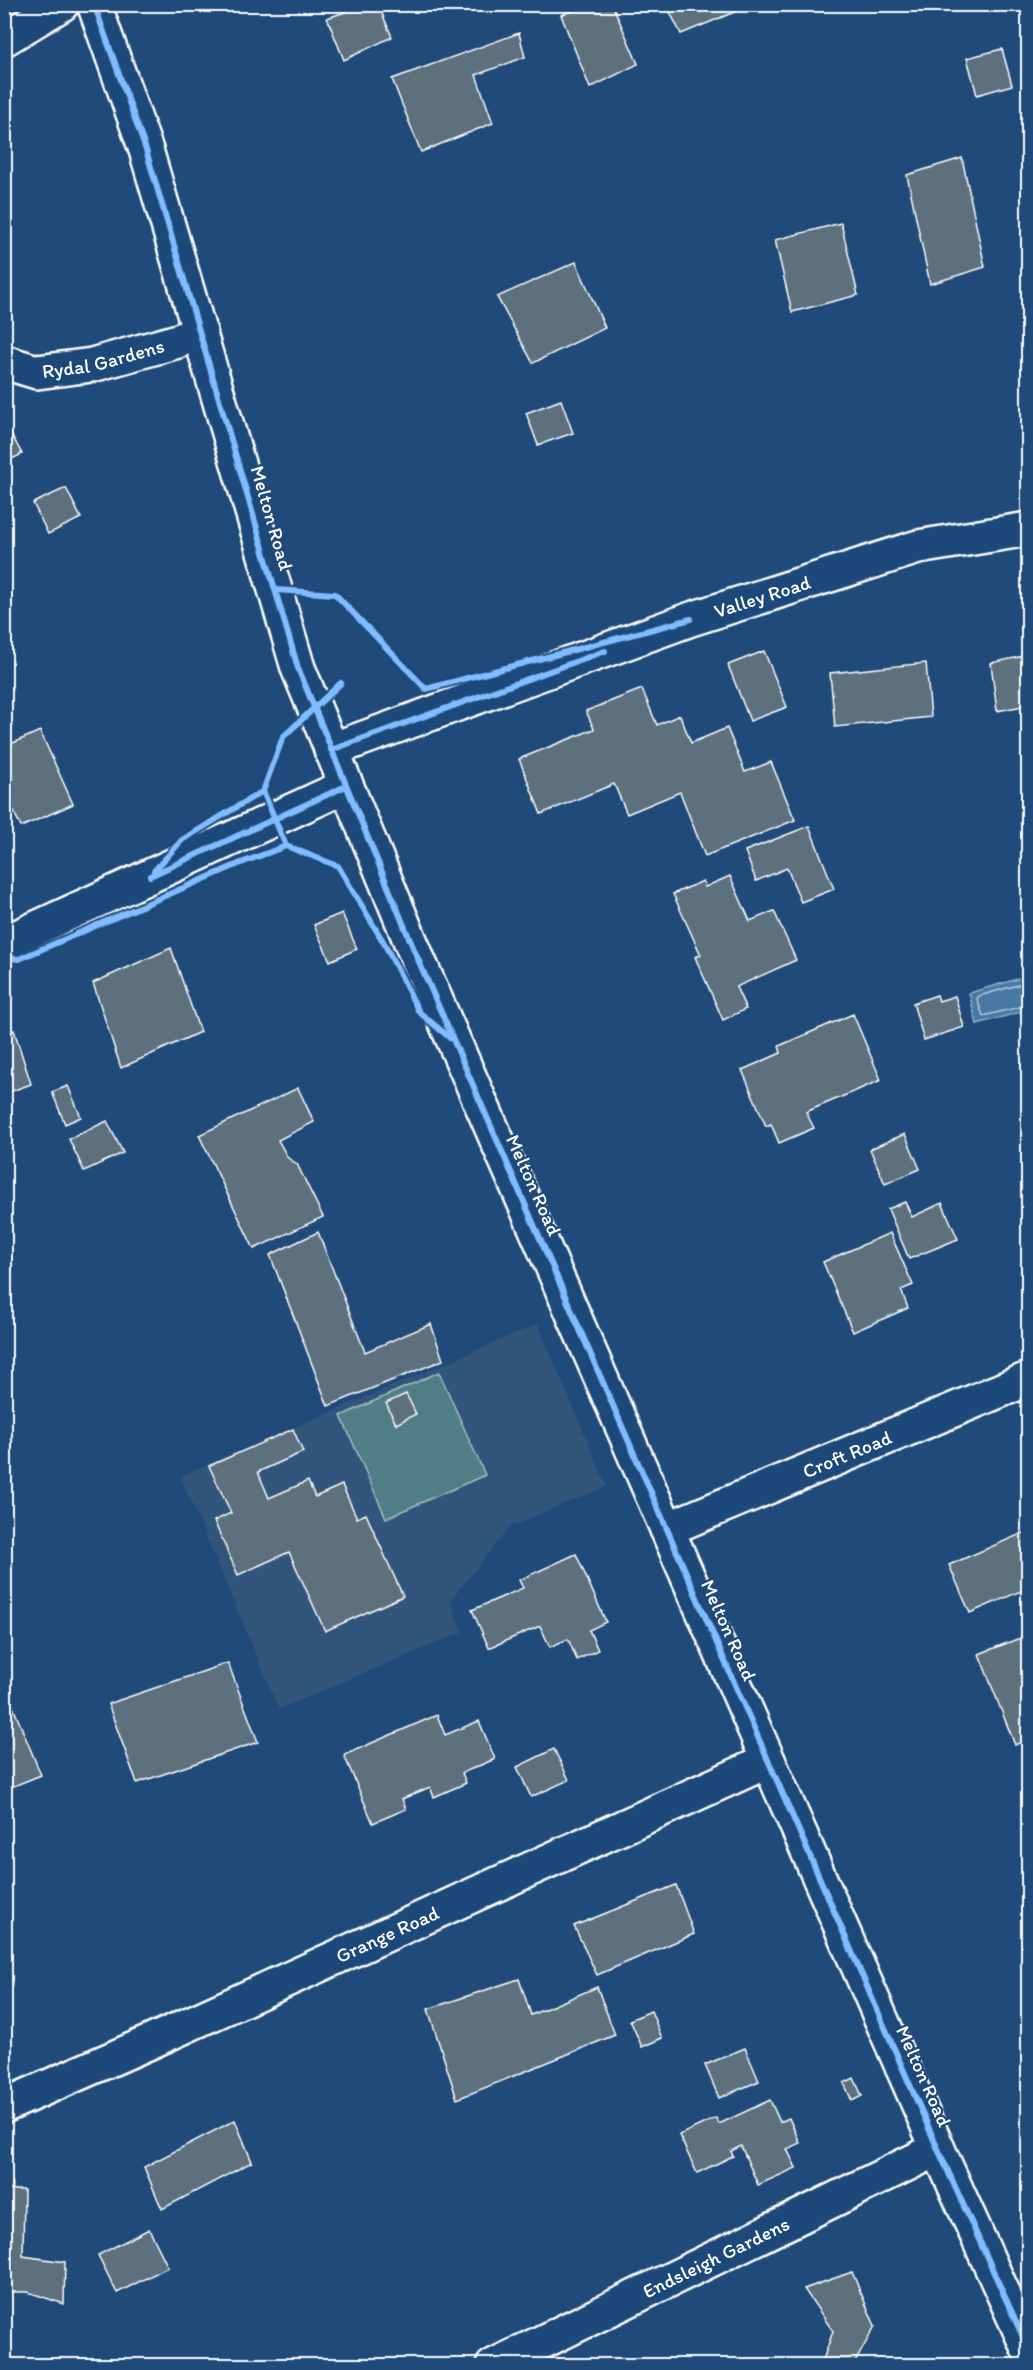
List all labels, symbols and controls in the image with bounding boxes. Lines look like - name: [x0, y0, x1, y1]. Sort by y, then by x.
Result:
- street label: Rydal Gardens: [41, 333, 167, 383]
- street label: Melton Road: [246, 463, 298, 573]
- street label: Valley Road: [711, 570, 814, 623]
- street label: Melton Road: [501, 1131, 567, 1239]
- street label: Croft Road: [799, 1425, 895, 1483]
- street label: Melton Road: [696, 1576, 762, 1684]
- street label: Grange Road: [332, 1900, 443, 1968]
- street label: Melton Road: [891, 2022, 957, 2130]
- street label: Endsleigh Gardens: [639, 2211, 793, 2303]

